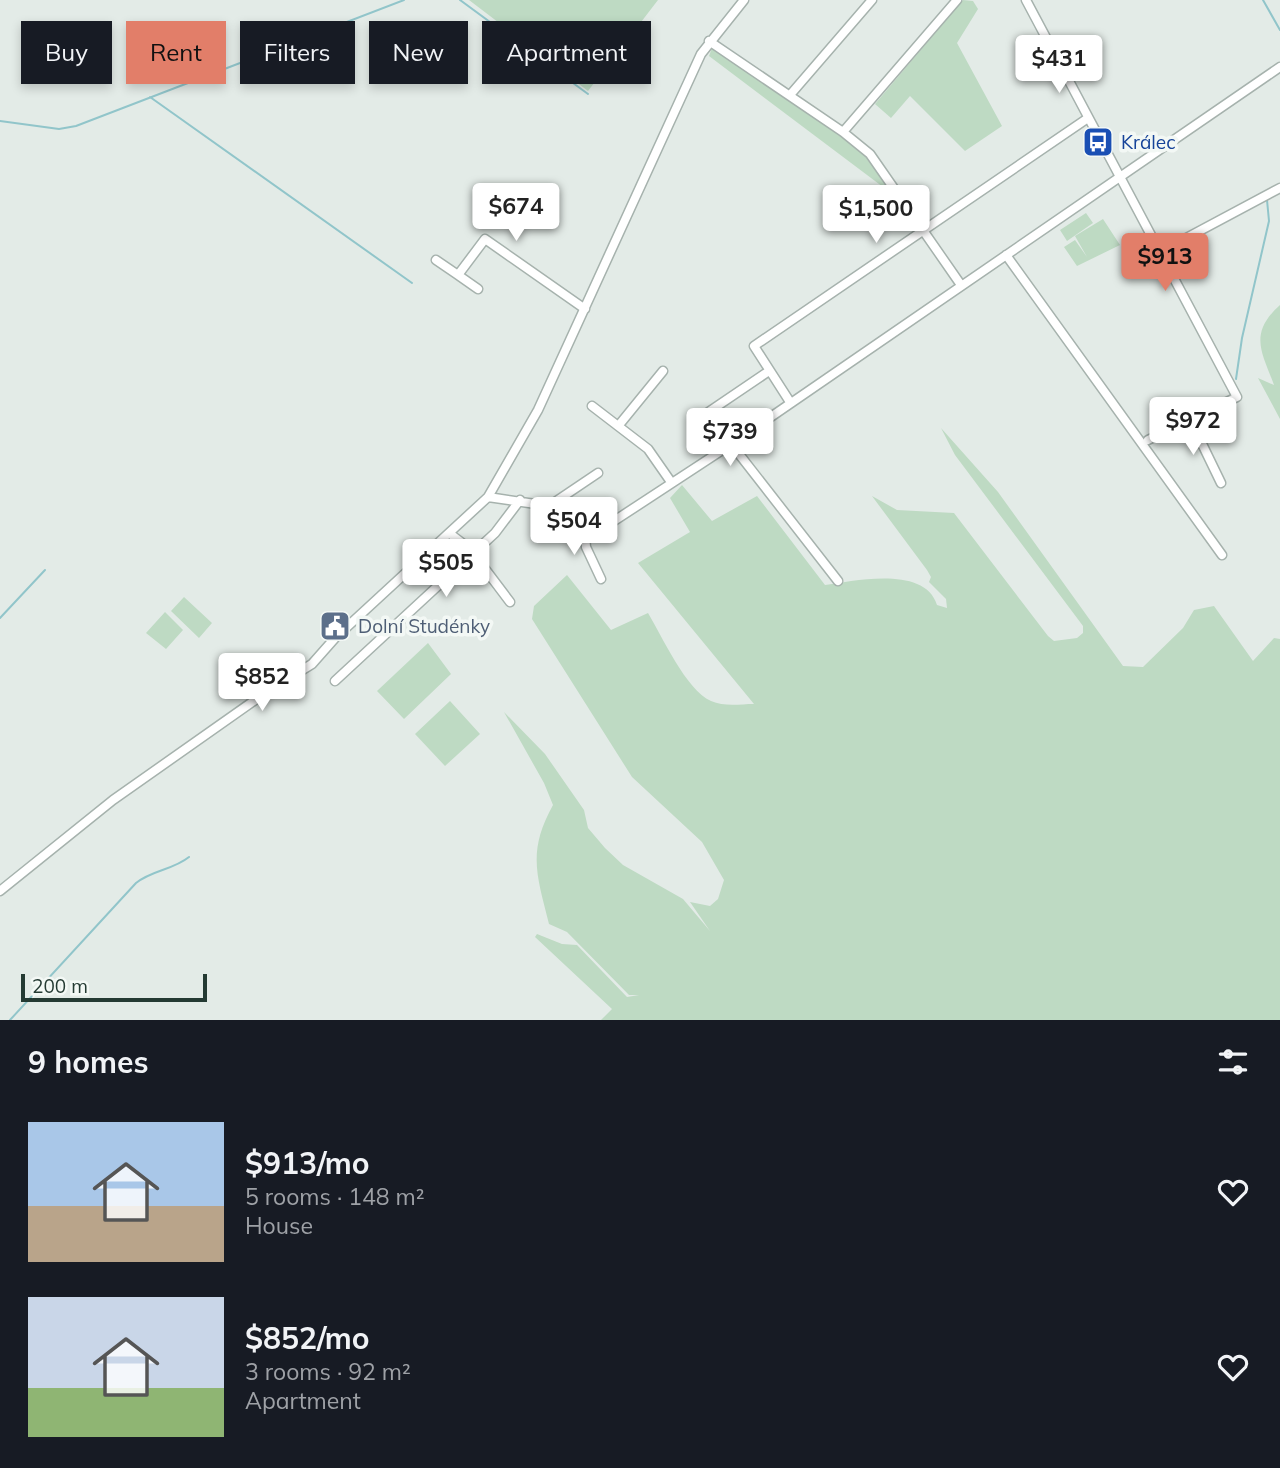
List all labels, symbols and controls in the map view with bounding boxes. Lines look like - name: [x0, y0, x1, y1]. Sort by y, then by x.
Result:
- chip: Buy: [21, 21, 112, 84]
- chip: Rent: [126, 21, 226, 84]
- chip: Filters: [240, 21, 355, 84]
- chip: New: [369, 21, 468, 84]
- chip: Apartment: [482, 21, 651, 84]
- pin: $431: [1018, 36, 1100, 95]
- text: $431: [1031, 43, 1087, 72]
- bus stop icon: Králec: [1081, 125, 1115, 159]
- place label: Králec: [1121, 130, 1176, 154]
- pin: $674: [475, 184, 557, 243]
- pin: $1,500: [819, 186, 933, 245]
- text: $674: [488, 191, 544, 220]
- text: $1,500: [839, 193, 913, 222]
- pin: $913: [1124, 233, 1206, 293]
- text: $913: [1137, 241, 1193, 270]
- pin: $972: [1152, 398, 1234, 457]
- text: $972: [1165, 405, 1221, 434]
- pin: $739: [689, 408, 771, 468]
- text: $739: [702, 416, 758, 445]
- pin: $504: [533, 498, 615, 557]
- text: $504: [546, 505, 602, 534]
- pin: $505: [405, 540, 487, 599]
- text: $505: [418, 547, 474, 576]
- public building icon: Dolní Studénky: [318, 609, 352, 643]
- place label: Dolní Studénky: [358, 614, 490, 638]
- pin: $852: [221, 654, 303, 713]
- text: $852: [234, 661, 290, 690]
- scale bar: [21, 971, 206, 1003]
- text: 200 m: [32, 974, 88, 998]
- text: 9 homes: [28, 1043, 149, 1081]
- icon: filters: [1214, 1043, 1252, 1081]
- text: $913/mo: [245, 1144, 369, 1182]
- icon: home: [84, 1150, 168, 1234]
- icon: heart: [1214, 1173, 1252, 1211]
- text: 5 rooms · 148 m²: [245, 1182, 425, 1211]
- text: House: [245, 1211, 313, 1240]
- text: $852/mo: [245, 1319, 369, 1357]
- icon: home: [84, 1325, 168, 1409]
- icon: heart: [1214, 1348, 1252, 1386]
- text: 3 rooms · 92 m²: [245, 1357, 411, 1386]
- text: Apartment: [245, 1386, 361, 1415]

